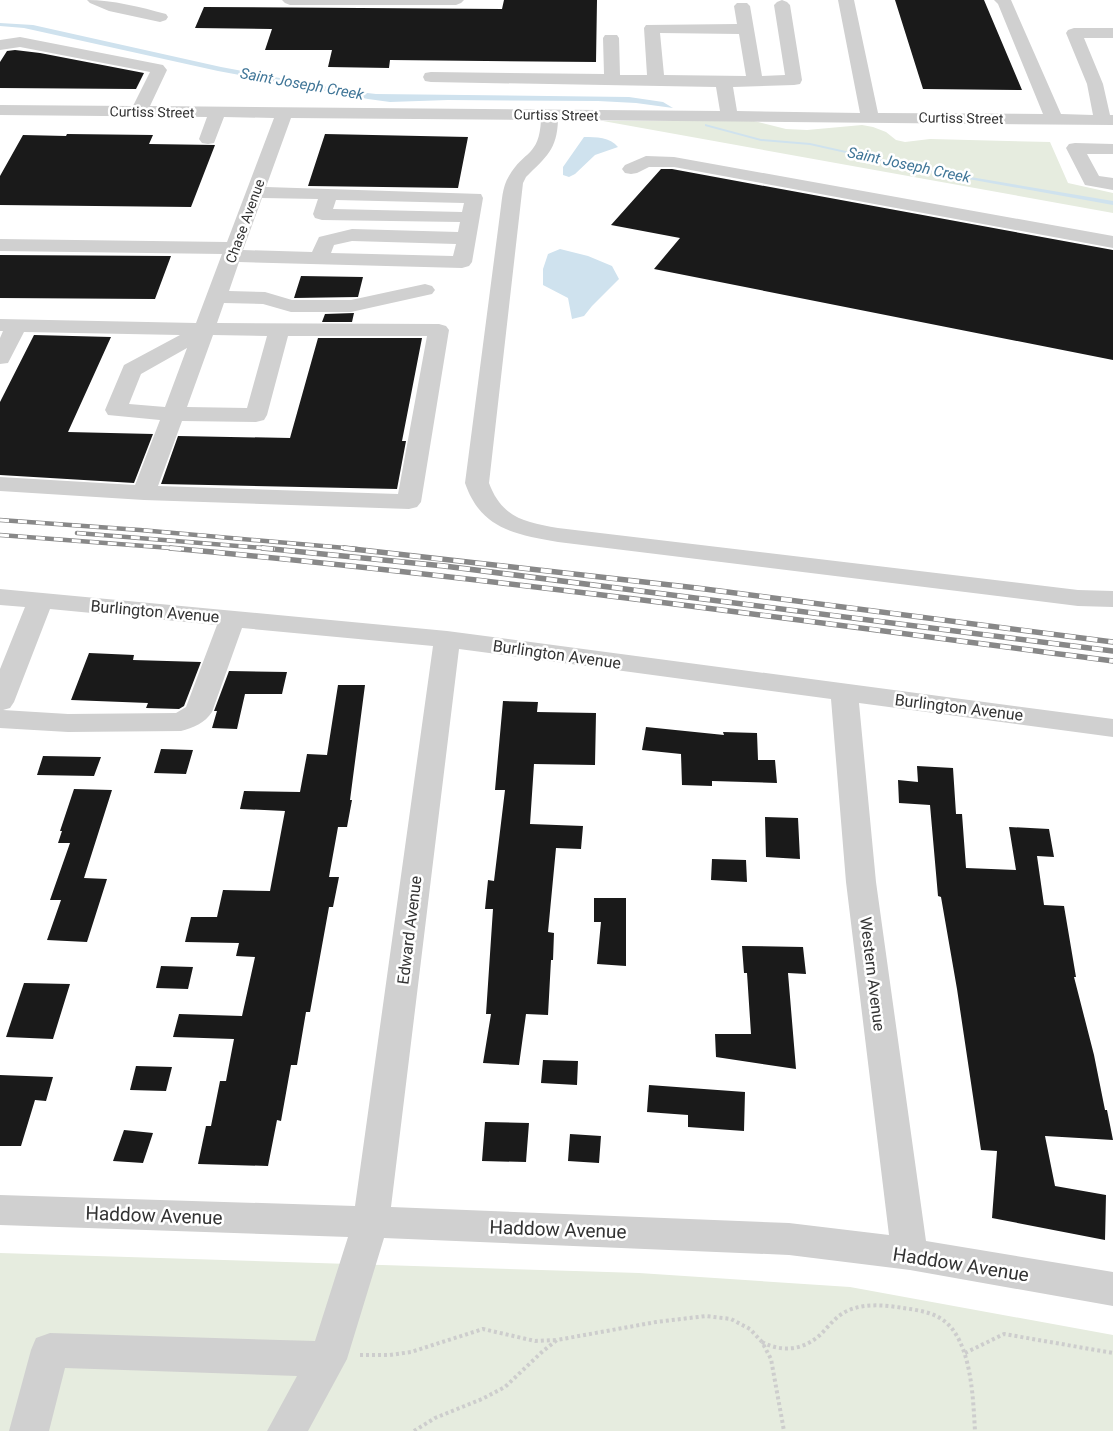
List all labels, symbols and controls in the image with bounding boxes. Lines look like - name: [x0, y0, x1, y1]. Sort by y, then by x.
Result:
- water label: Saint Joseph Creek: [239, 64, 366, 104]
- street label: Curtiss Street: [109, 103, 195, 121]
- street label: Curtiss Street: [513, 106, 599, 124]
- street label: Curtiss Street: [918, 109, 1004, 127]
- water label: Saint Joseph Creek: [846, 143, 973, 187]
- street label: Chase Avenue: [222, 177, 268, 265]
- street label: Burlington Avenue: [90, 596, 220, 627]
- street label: Burlington Avenue: [492, 636, 622, 673]
- street label: Burlington Avenue: [894, 690, 1024, 725]
- street label: Edward Avenue: [393, 875, 426, 985]
- street label: Western Avenue: [856, 916, 889, 1032]
- street label: Haddow Avenue: [85, 1202, 223, 1229]
- street label: Haddow Avenue: [489, 1216, 627, 1243]
- street label: Haddow Avenue: [891, 1242, 1031, 1287]

